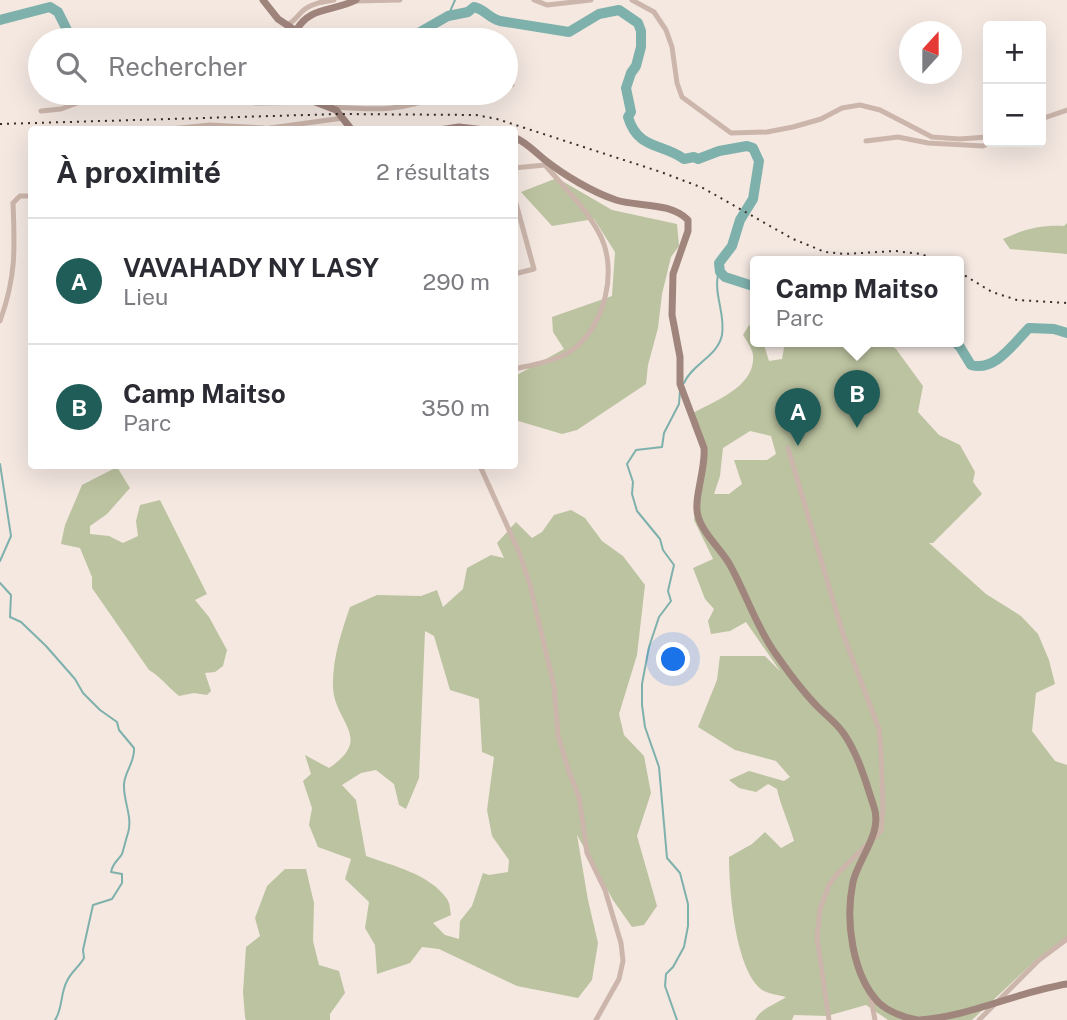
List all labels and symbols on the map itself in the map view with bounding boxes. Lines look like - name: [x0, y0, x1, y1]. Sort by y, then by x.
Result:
- north arrow: [899, 21, 962, 84]
- pin: B: [834, 370, 880, 428]
- pin: A: [775, 388, 821, 446]
- your location: [656, 642, 690, 676]

